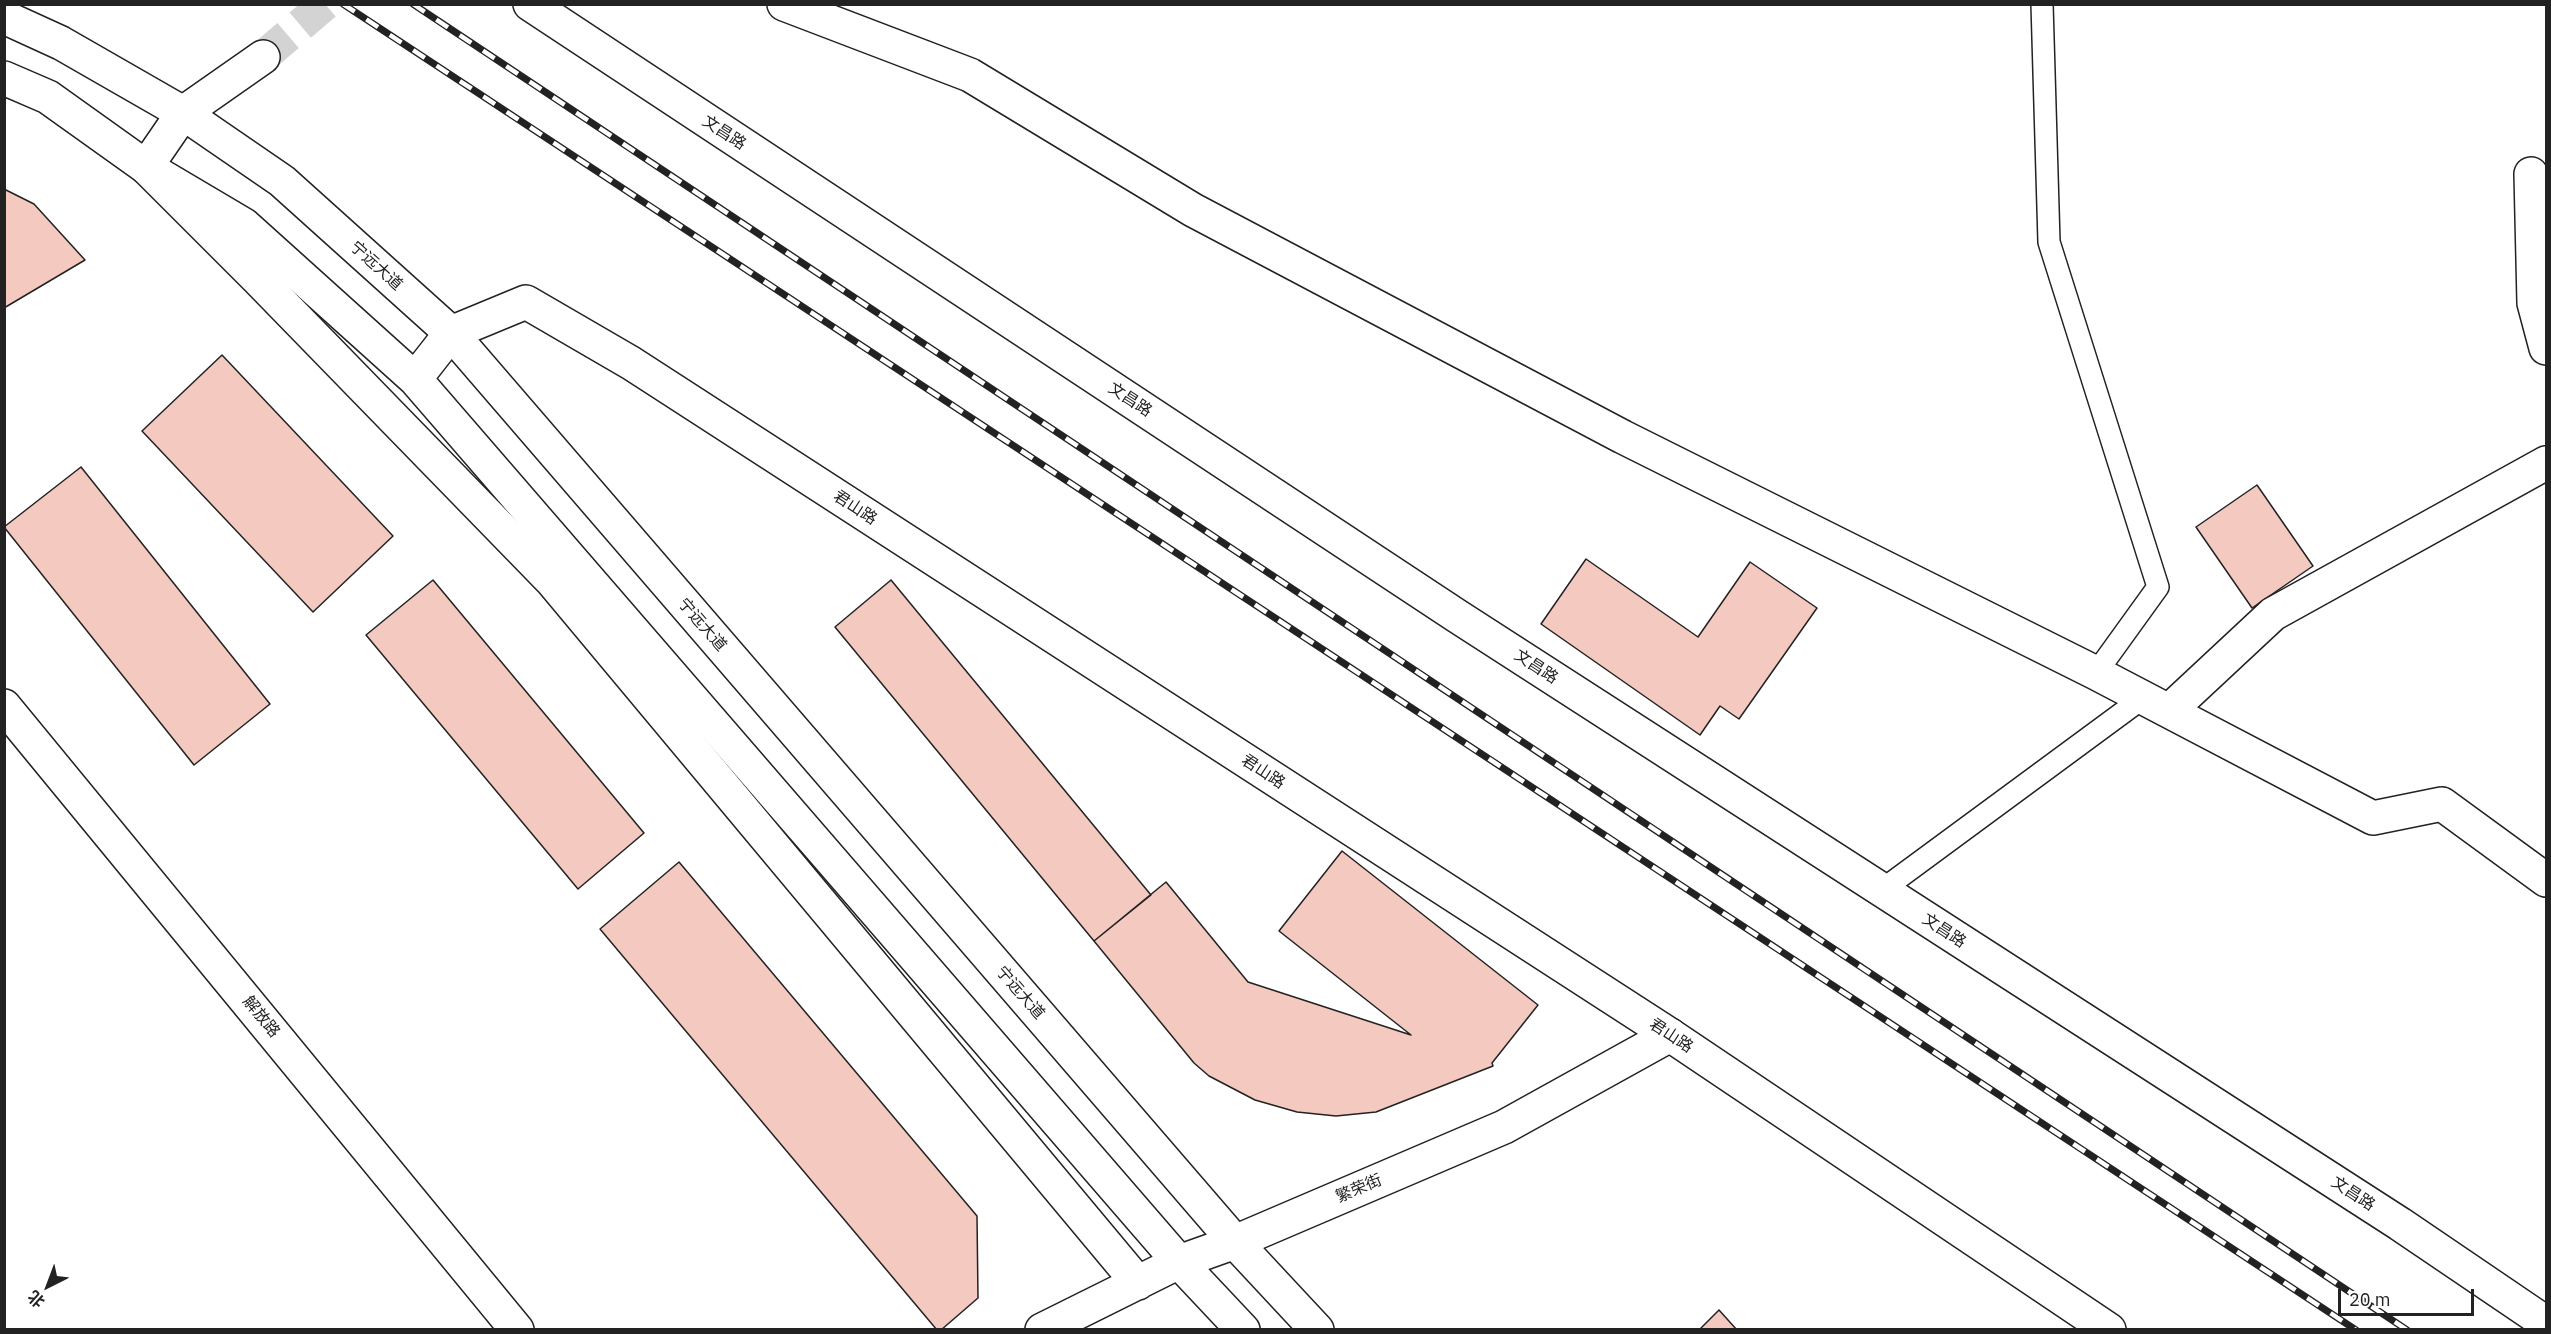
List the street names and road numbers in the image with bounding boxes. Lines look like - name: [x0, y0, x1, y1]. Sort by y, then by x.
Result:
- street label: 文昌路: [699, 112, 749, 154]
- street label: 宁远大道: [346, 237, 406, 295]
- street label: 文昌路: [1105, 379, 1155, 421]
- street label: 君山路: [830, 487, 880, 529]
- street label: 宁远大道: [674, 595, 730, 655]
- street label: 文昌路: [1511, 646, 1561, 688]
- street label: 君山路: [1238, 751, 1288, 793]
- street label: 文昌路: [1919, 910, 1969, 952]
- street label: 宁远大道: [992, 963, 1048, 1023]
- street label: 解放路: [238, 992, 284, 1042]
- street label: 君山路: [1646, 1015, 1696, 1057]
- street label: 繁荣街: [1333, 1171, 1385, 1207]
- street label: 文昌路: [2328, 1173, 2378, 1215]

